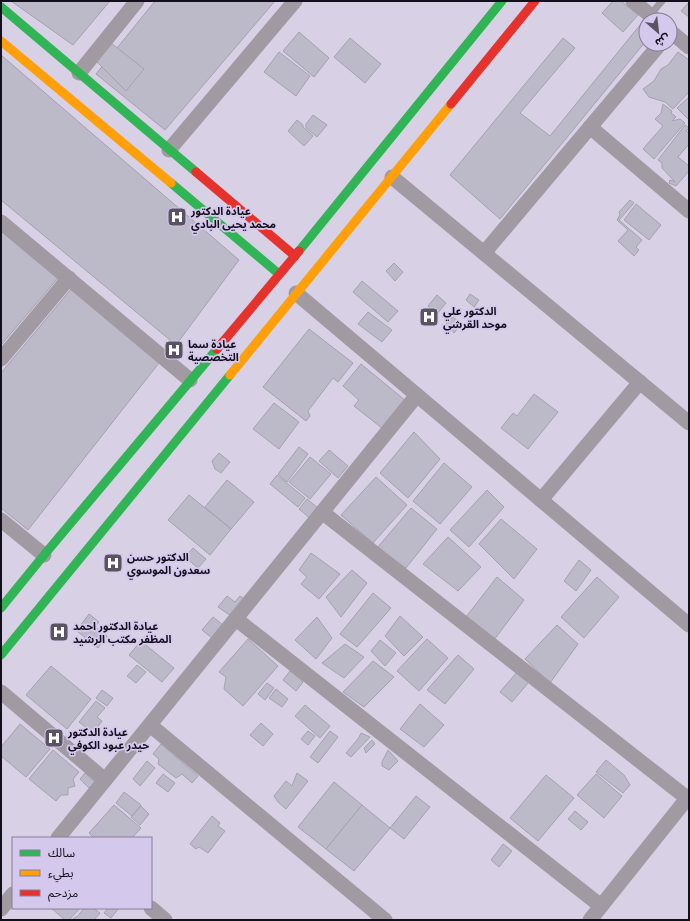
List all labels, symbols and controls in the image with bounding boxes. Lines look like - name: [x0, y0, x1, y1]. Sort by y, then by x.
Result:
- north arrow: [638, 12, 678, 52]
- text: ش: [653, 31, 672, 50]
- place label: عيادة الدكتور محمد يحيى البادي: [190, 205, 276, 234]
- hospital icon: عيادة الدكتور محمد يحيى البادي: [166, 206, 188, 228]
- place label: الدكتور علي موحد القرشي: [443, 305, 507, 334]
- hospital icon: الدكتور علي موحد القرشي: [418, 306, 440, 328]
- place label: عيادة سما التخصصية: [188, 338, 239, 364]
- hospital icon: عيادة سما التخصصية: [163, 339, 185, 361]
- place label: الدكتور حسن سعدون الموسوي: [127, 551, 210, 580]
- hospital icon: الدكتور حسن سعدون الموسوي: [102, 552, 124, 574]
- place label: عيادة الدكتور احمد المظفر مكتب الرشيد: [73, 620, 172, 646]
- hospital icon: عيادة الدكتور احمد المظفر مكتب الرشيد: [48, 621, 70, 643]
- place label: عيادة الدكتور حيدر عبود الكوفي: [67, 726, 149, 755]
- hospital icon: عيادة الدكتور حيدر عبود الكوفي: [43, 727, 65, 749]
- legend: [12, 837, 152, 909]
- text: سالك: [48, 846, 75, 860]
- text: بطيء: [48, 866, 74, 883]
- text: مزدحم: [48, 886, 78, 902]

